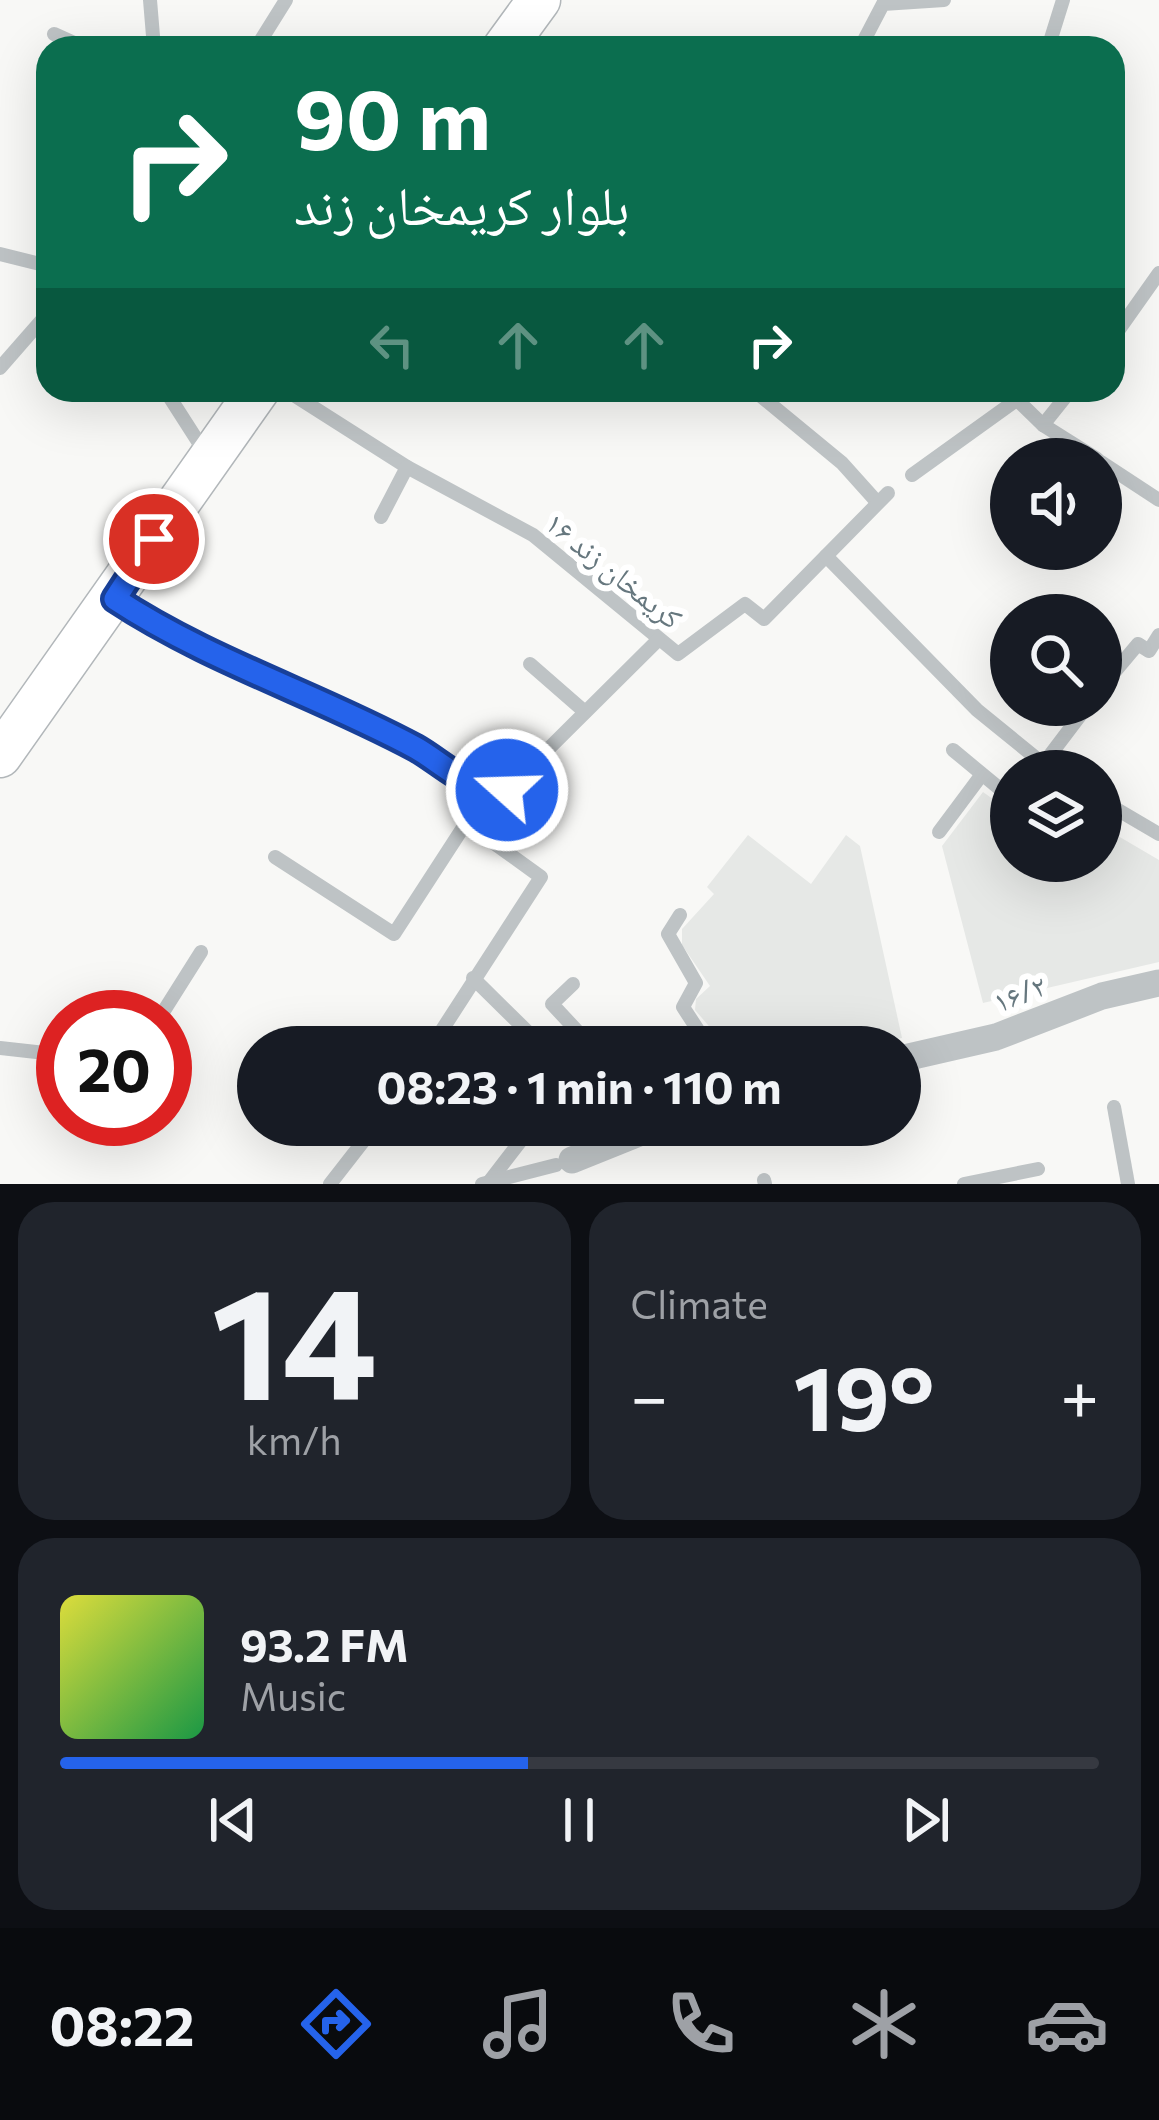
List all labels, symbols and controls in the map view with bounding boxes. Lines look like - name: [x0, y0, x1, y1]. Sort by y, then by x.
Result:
- text: 90 m: [294, 65, 491, 167]
- icon: right: [96, 84, 252, 240]
- text: بلوار کریمخان زند: [294, 170, 629, 236]
- icon: left: [359, 312, 425, 378]
- icon: ahead: [485, 312, 551, 378]
- icon: ahead: [611, 312, 677, 378]
- icon: right: [737, 312, 803, 378]
- map controls: [990, 438, 1122, 882]
- button: sound: [990, 438, 1122, 570]
- pin: [103, 488, 205, 590]
- street label: کریمخان زند ۱۶: [538, 503, 691, 637]
- icon: arrive: [121, 506, 187, 572]
- button: search: [990, 594, 1122, 726]
- position arrow: [444, 727, 570, 853]
- button: layers: [990, 750, 1122, 882]
- street label: ۱۶/۲: [987, 965, 1051, 1019]
- speed limit sign: 20: [36, 990, 192, 1146]
- text: 08:23 · 1 min · 110 m: [377, 1058, 781, 1113]
- text: 14: [211, 1241, 377, 1432]
- text: Climate: [631, 1279, 768, 1327]
- text: 19°: [793, 1339, 935, 1450]
- text: −: [631, 1354, 668, 1435]
- text: +: [1060, 1354, 1099, 1435]
- text: km/h: [247, 1415, 342, 1463]
- text: 93.2 FM: [240, 1616, 409, 1671]
- text: Music: [240, 1671, 346, 1719]
- icon: previous: [200, 1787, 266, 1853]
- icon: pause: [546, 1787, 612, 1853]
- icon: next: [893, 1787, 959, 1853]
- icon: directions: [294, 1982, 378, 2066]
- icon: music: [476, 1982, 560, 2066]
- icon: phone: [659, 1982, 743, 2066]
- icon: climate: [842, 1982, 926, 2066]
- icon: car: [1025, 1982, 1109, 2066]
- text: 08:22: [49, 1991, 195, 2057]

